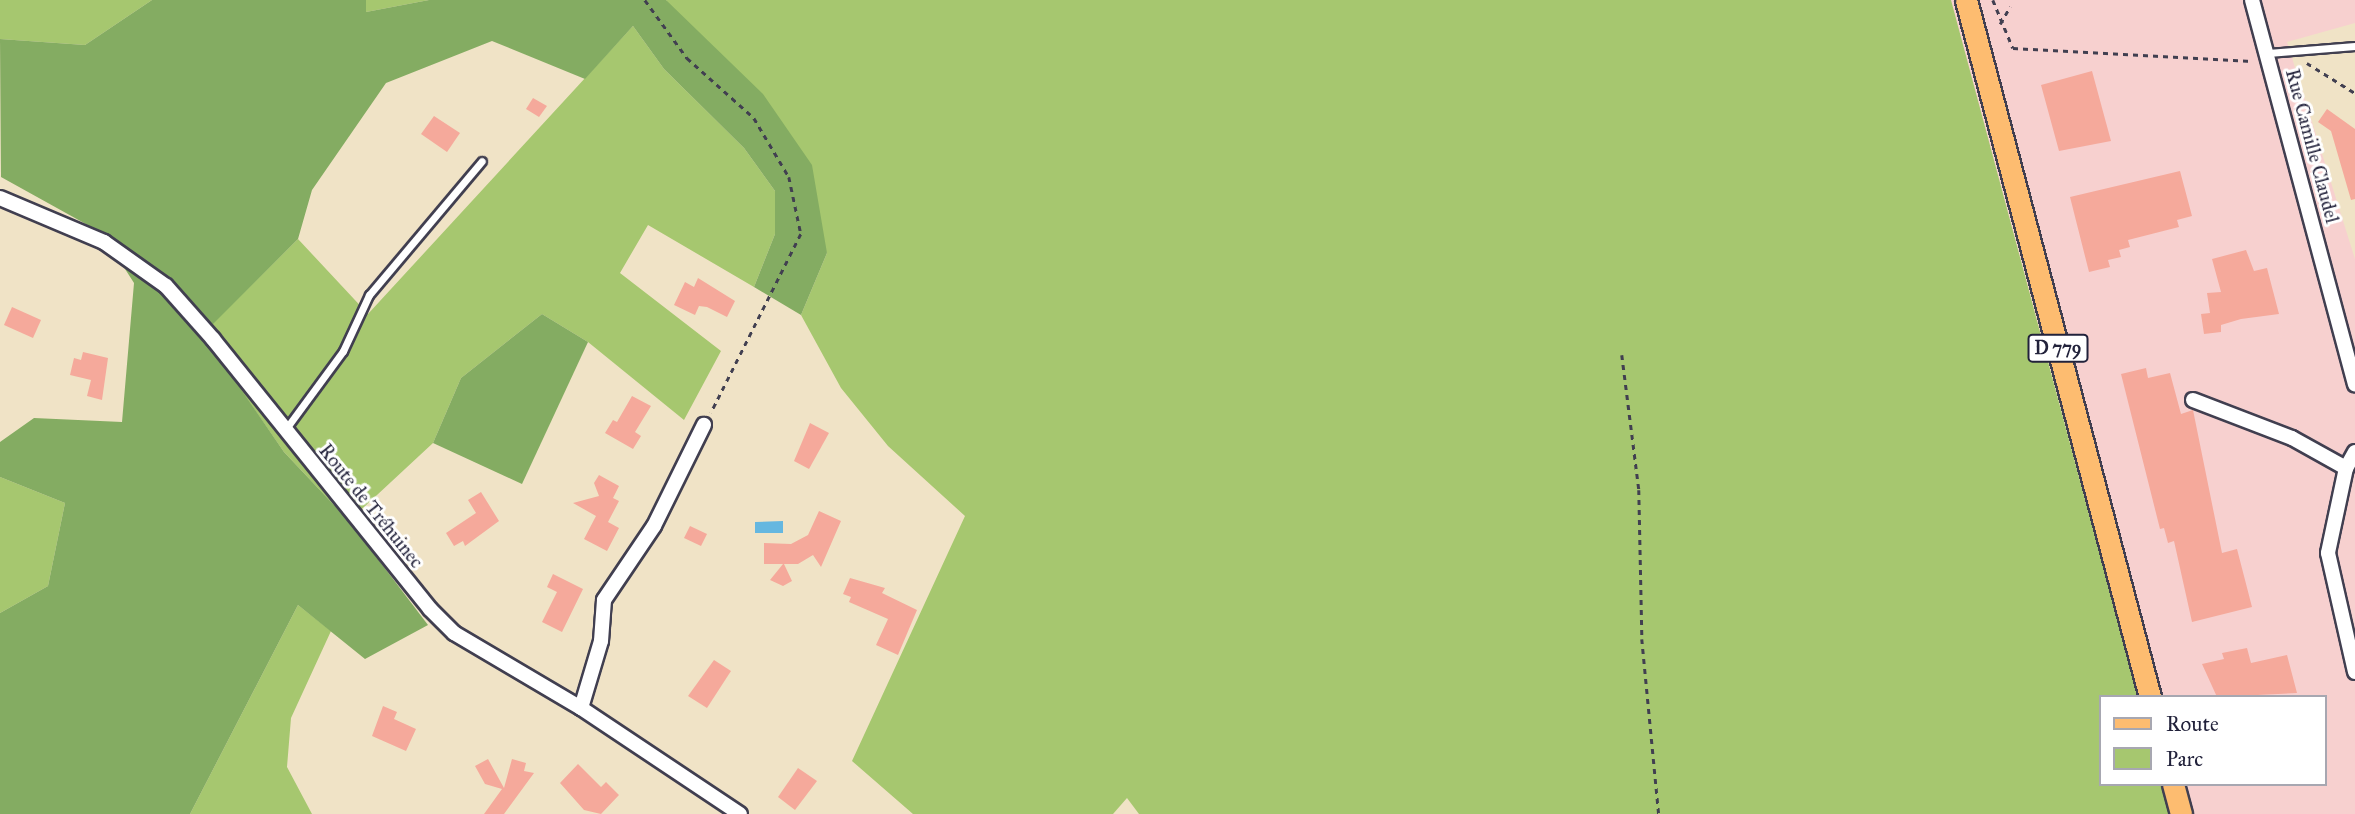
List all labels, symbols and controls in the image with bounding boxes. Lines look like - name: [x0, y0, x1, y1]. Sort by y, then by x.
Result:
- street label: Rue Camille Claudel: [2280, 66, 2344, 226]
- road number: D 779: [2026, 334, 2090, 362]
- street label: Route de Tréhuinec: [314, 439, 428, 573]
- legend: [2100, 695, 2327, 786]
- text: Route: [2166, 711, 2219, 737]
- text: Parc: [2166, 746, 2203, 772]

